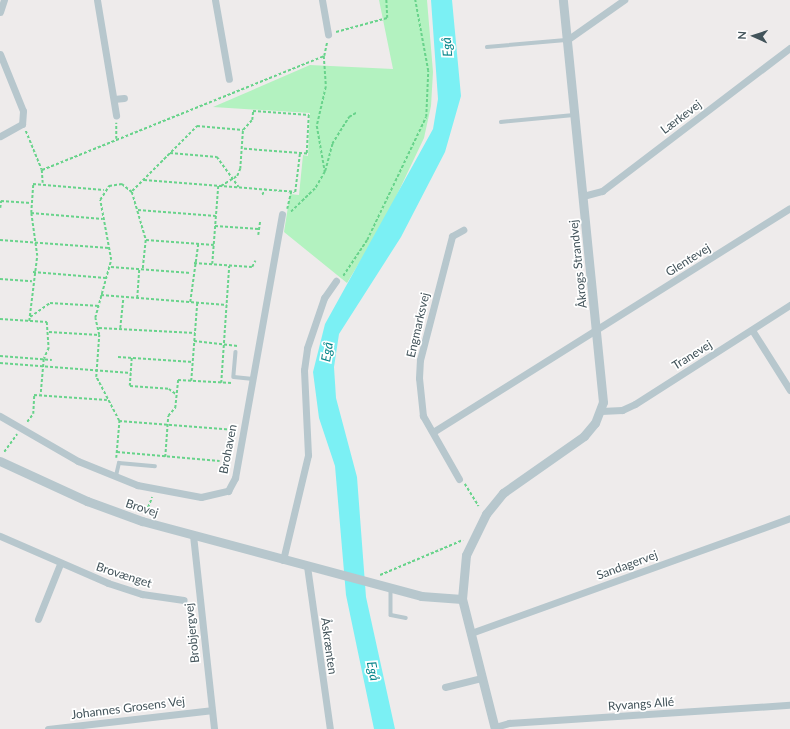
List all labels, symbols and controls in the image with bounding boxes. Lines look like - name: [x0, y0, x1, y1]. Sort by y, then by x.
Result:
- north arrow: [734, 16, 774, 56]
- text: N: [735, 31, 748, 40]
- water label: Egå: [438, 37, 456, 57]
- street label: Lærkevej: [658, 97, 704, 137]
- street label: Åkrogs Strandvej: [566, 219, 590, 309]
- street label: Glentevej: [663, 241, 713, 279]
- street label: Engmarksvej: [404, 291, 432, 359]
- street label: Tranevej: [669, 337, 715, 373]
- water label: Egå: [318, 341, 336, 363]
- street label: Brohaven: [216, 423, 240, 475]
- street label: Brovej: [124, 496, 160, 520]
- street label: Sandagervej: [595, 547, 659, 583]
- street label: Brovænget: [94, 559, 154, 591]
- street label: Brobjergvej: [182, 602, 202, 664]
- street label: Åskrænten: [318, 617, 340, 675]
- water label: Egå: [363, 660, 383, 682]
- street label: Johannes Grosens Vej: [70, 694, 186, 722]
- street label: Ryvangs Allé: [607, 694, 675, 714]

